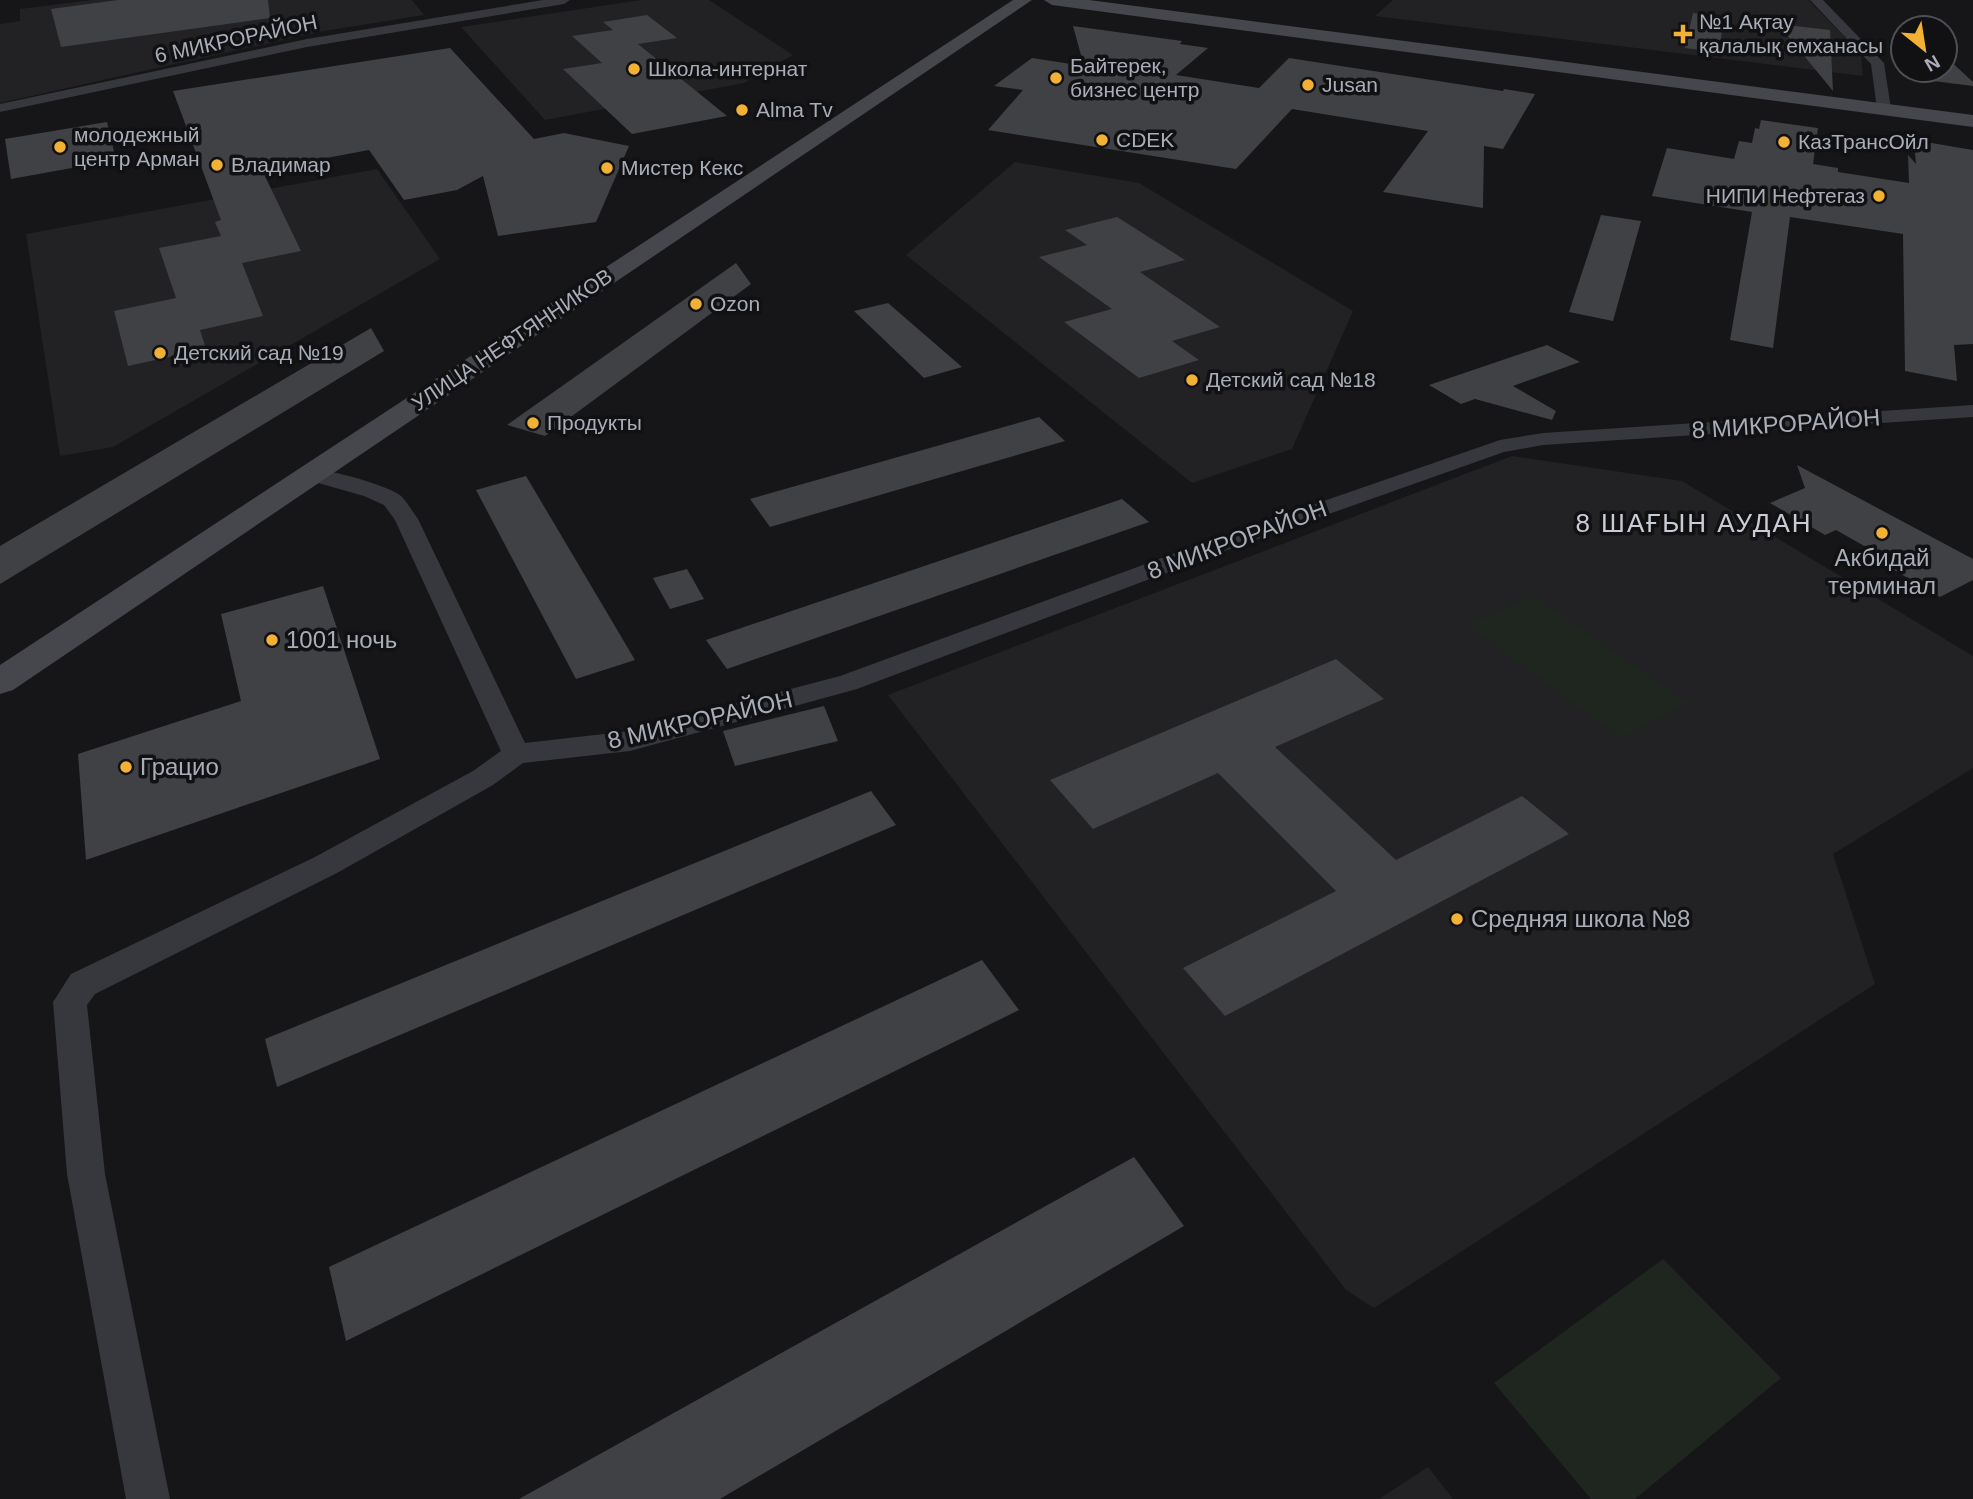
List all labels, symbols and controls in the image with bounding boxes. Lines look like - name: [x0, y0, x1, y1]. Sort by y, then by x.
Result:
- street label: 6 МИКРОРАЙОН: [153, 10, 319, 67]
- place label: №1 Ақтау қалалық емханасы: [1699, 10, 1883, 57]
- north arrow: [1889, 14, 1959, 84]
- marker: №1 Ақтау қалалық емханасы: [1673, 24, 1693, 44]
- text: N: [1921, 51, 1943, 76]
- place label: Байтерек, бизнес центр: [1070, 54, 1199, 101]
- place label: Школа-интернат: [648, 57, 808, 80]
- marker: Школа-интернат: [626, 61, 642, 77]
- marker: Байтерек, бизнес центр: [1048, 70, 1064, 86]
- place label: Jusan: [1322, 73, 1378, 96]
- marker: Jusan: [1300, 77, 1316, 93]
- place label: Alma Tv: [756, 98, 833, 121]
- marker: Alma Tv: [734, 102, 750, 118]
- place label: молодежный центр Арман: [74, 123, 200, 170]
- place label: CDEK: [1116, 128, 1174, 151]
- place label: КазТрансОйл: [1798, 130, 1929, 153]
- marker: CDEK: [1094, 132, 1110, 148]
- marker: КазТрансОйл: [1776, 134, 1792, 150]
- marker: молодежный центр Арман: [52, 139, 68, 155]
- place label: Владимар: [231, 153, 331, 176]
- place label: Мистер Кекс: [621, 156, 743, 179]
- marker: Владимар: [209, 157, 225, 173]
- marker: Мистер Кекс: [599, 160, 615, 176]
- place label: НИПИ Нефтегаз: [1706, 184, 1865, 207]
- marker: НИПИ Нефтегаз: [1871, 188, 1887, 204]
- street label: УЛИЦА НЕФТЯННИКОВ: [407, 264, 616, 415]
- place label: Ozon: [710, 292, 760, 315]
- marker: Ozon: [688, 296, 704, 312]
- place label: Детский сад №19: [174, 341, 344, 364]
- marker: Детский сад №19: [152, 345, 168, 361]
- place label: Детский сад №18: [1206, 368, 1376, 391]
- marker: Детский сад №18: [1184, 372, 1200, 388]
- street label: 8 МИКРОРАЙОН: [1691, 403, 1881, 444]
- place label: Продукты: [547, 411, 642, 434]
- marker: Продукты: [525, 415, 541, 431]
- street label: 8 МИКРОРАЙОН: [1143, 495, 1330, 585]
- district label: 8 ШАҒЫН АУДАН: [1575, 508, 1813, 538]
- marker: Акбидай терминал: [1874, 525, 1890, 541]
- place label: Акбидай терминал: [1828, 544, 1936, 599]
- place label: 1001 ночь: [286, 626, 397, 653]
- marker: 1001 ночь: [264, 632, 280, 648]
- street label: 8 МИКРОРАЙОН: [605, 685, 795, 754]
- place label: Грацио: [140, 753, 219, 780]
- marker: Грацио: [118, 759, 134, 775]
- place label: Средняя школа №8: [1471, 905, 1690, 932]
- marker: Средняя школа №8: [1449, 911, 1465, 927]

